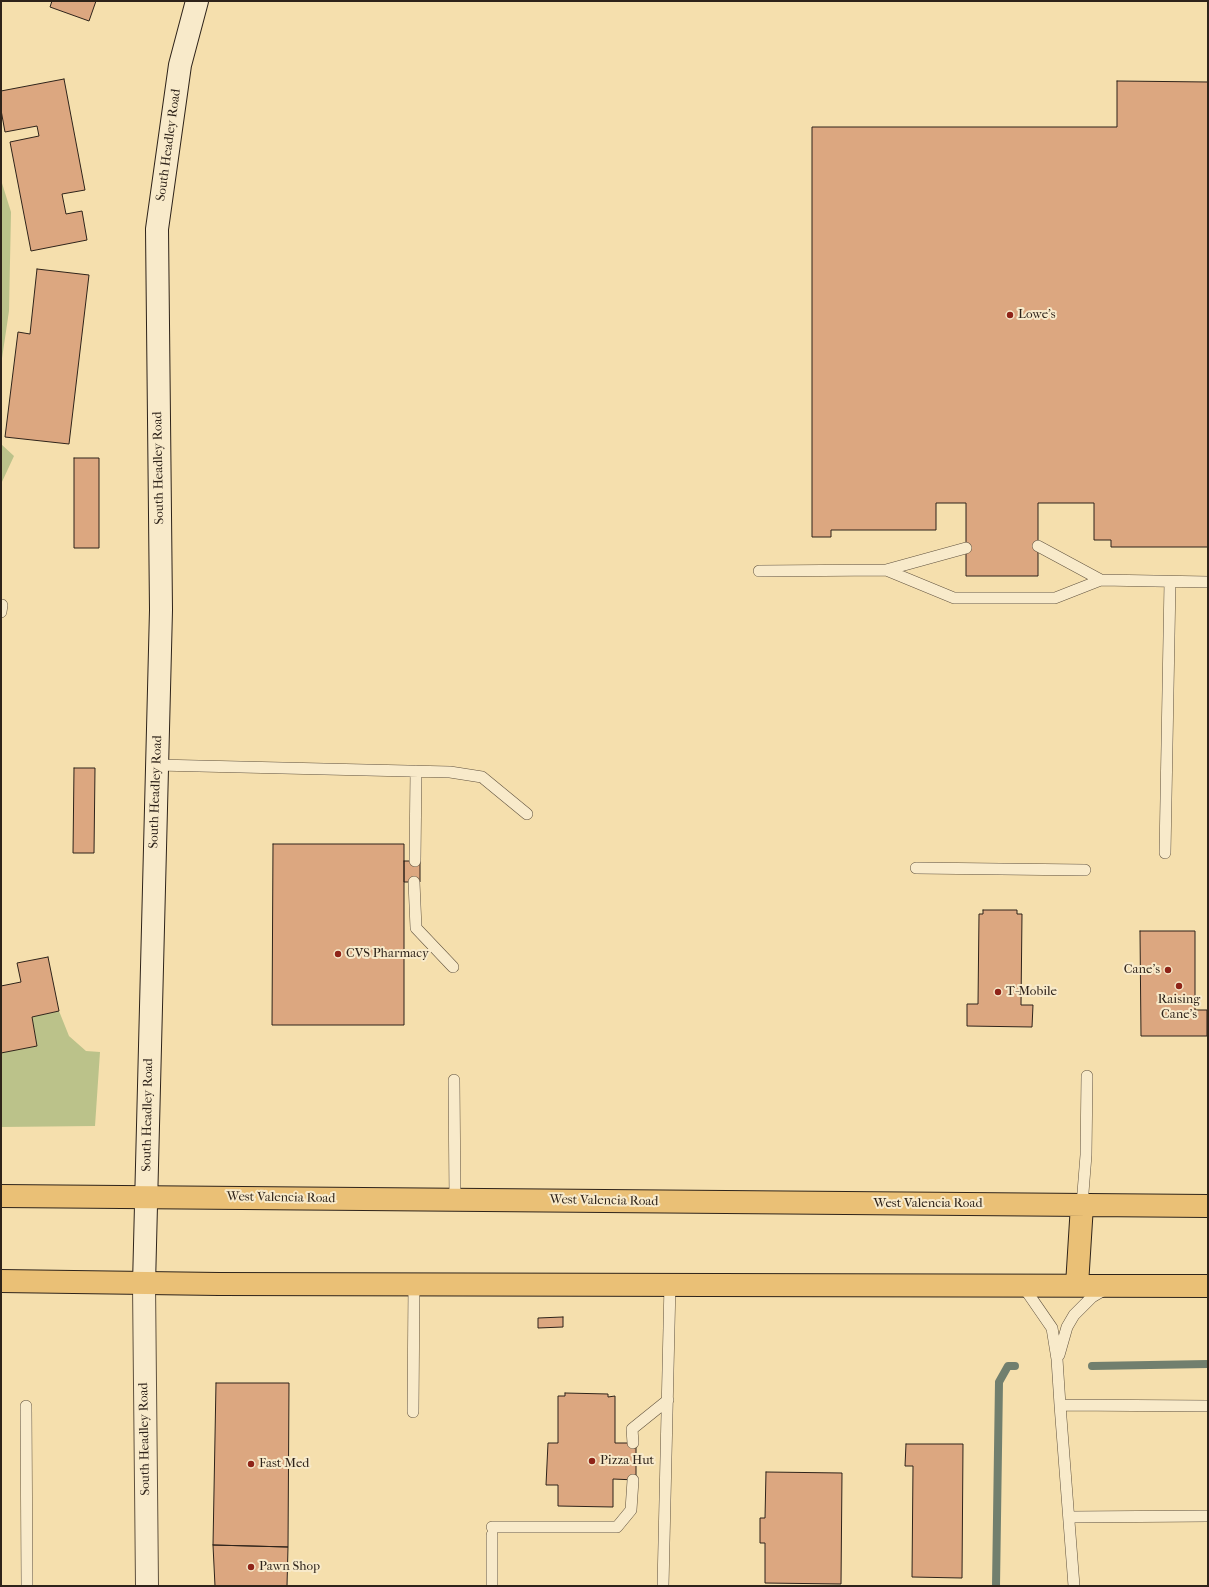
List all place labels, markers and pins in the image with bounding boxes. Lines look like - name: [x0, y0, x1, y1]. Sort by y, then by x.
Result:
- place label: Lowe’s: [1018, 307, 1056, 323]
- marker: Lowe’s: [1005, 310, 1015, 320]
- place label: CVS Pharmacy: [346, 946, 429, 962]
- marker: CVS Pharmacy: [333, 949, 343, 959]
- place label: Cane's: [1124, 962, 1160, 978]
- marker: Cane's: [1163, 965, 1173, 975]
- marker: Raising Cane's: [1174, 981, 1184, 991]
- place label: T-Mobile: [1006, 984, 1057, 1000]
- marker: T-Mobile: [993, 987, 1003, 997]
- place label: Raising Cane's: [1158, 992, 1200, 1023]
- place label: Pizza Hut: [600, 1453, 654, 1469]
- place label: Fast Med: [259, 1456, 309, 1472]
- marker: Pizza Hut: [587, 1456, 597, 1466]
- marker: Fast Med: [246, 1459, 256, 1469]
- place label: Pawn Shop: [259, 1559, 320, 1575]
- marker: Pawn Shop: [246, 1562, 256, 1572]

